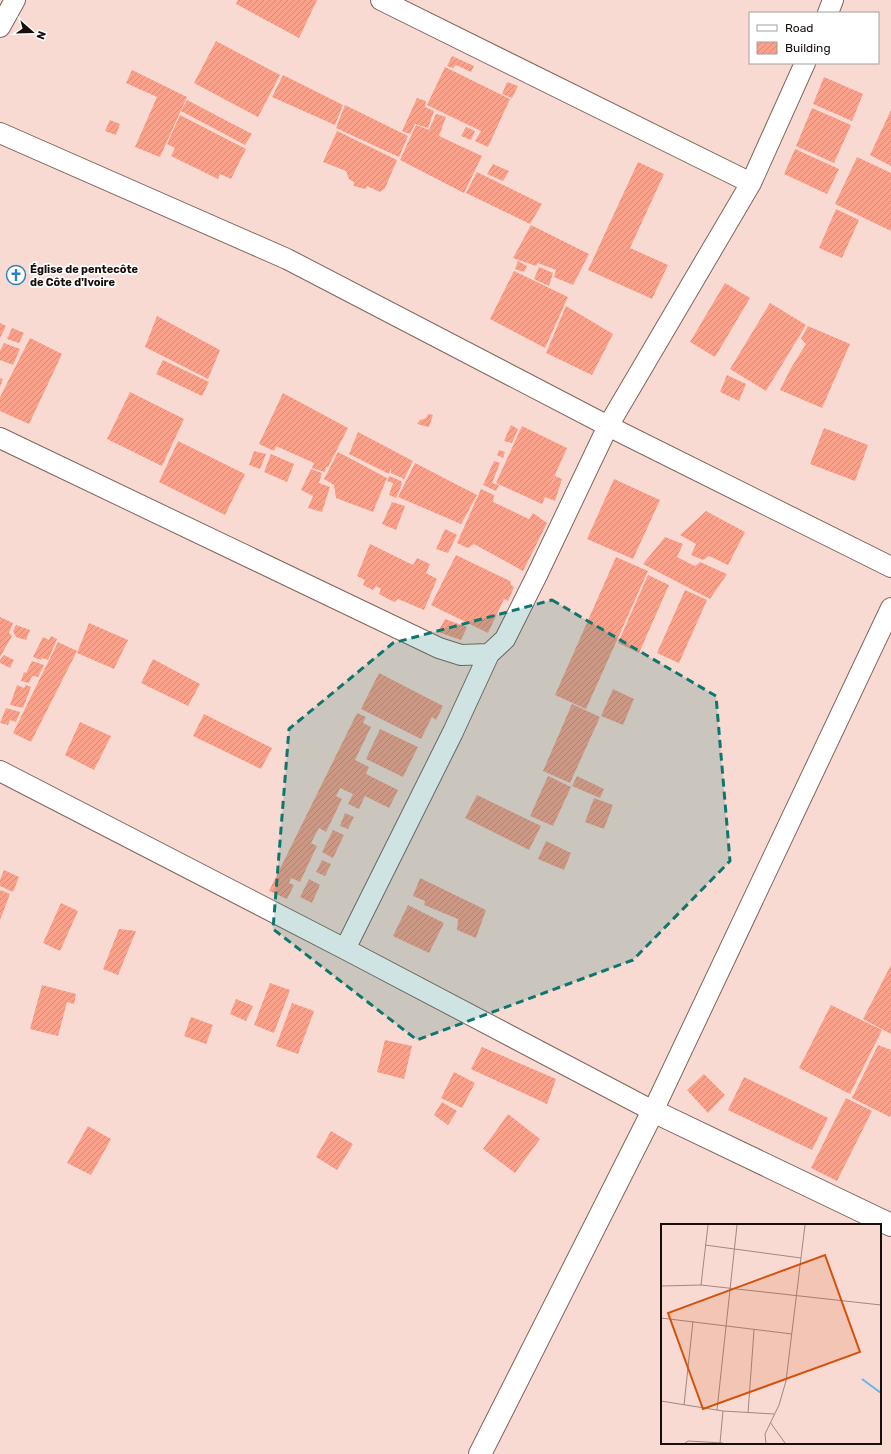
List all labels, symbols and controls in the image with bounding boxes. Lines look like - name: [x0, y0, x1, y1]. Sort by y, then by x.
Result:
- north arrow: [12, 12, 52, 52]
- legend: [749, 12, 879, 64]
- text: Road: [785, 21, 813, 35]
- text: N: [33, 29, 48, 41]
- text: Building: [785, 41, 831, 55]
- place label: Église de pentecôte de Côte d'Ivoire: [30, 263, 139, 289]
- church icon: Église de pentecôte de Côte d'Ivoire: [5, 264, 27, 286]
- inset map: [661, 1224, 881, 1444]

